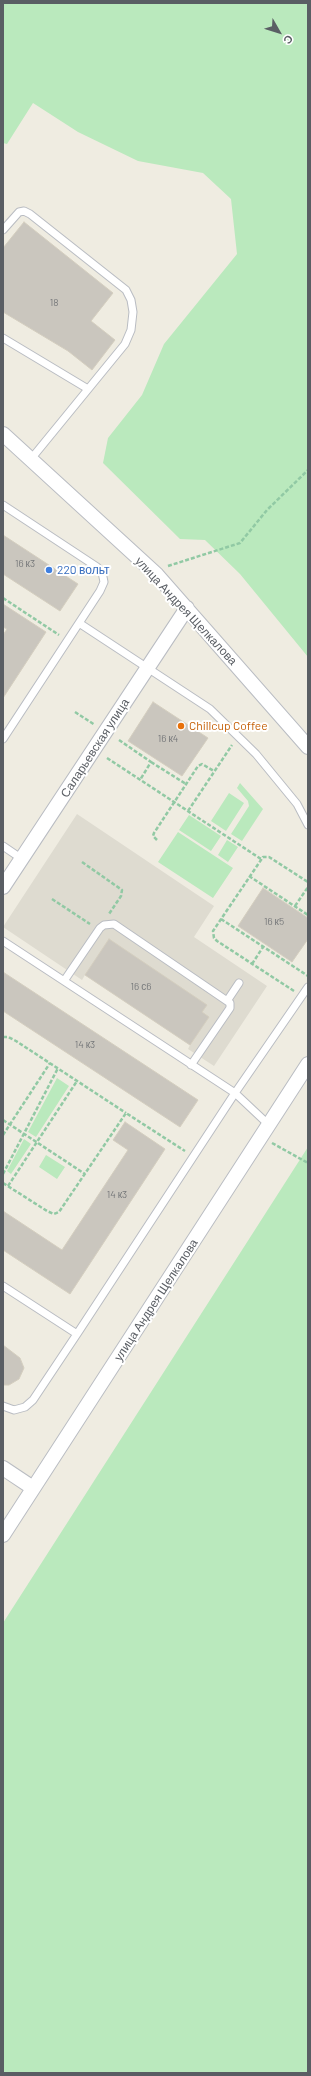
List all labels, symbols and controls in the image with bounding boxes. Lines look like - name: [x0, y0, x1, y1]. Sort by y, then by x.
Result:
- north arrow: [259, 12, 299, 52]
- text: С: [281, 33, 296, 47]
- house number: 18: [50, 297, 58, 309]
- street label: улица Андрея Щелкалова: [132, 554, 240, 668]
- house number: 16 к3: [15, 558, 35, 570]
- place label: 220 вольт: [57, 563, 110, 577]
- marker: 220 вольт: [44, 565, 54, 575]
- street label: Саларьевская улица: [58, 696, 132, 800]
- place label: Chillcup Coffee: [189, 719, 268, 733]
- marker: Chillcup Coffee: [176, 721, 186, 731]
- house number: 16 к4: [158, 733, 178, 745]
- house number: 16 к5: [264, 916, 284, 928]
- house number: 16 с6: [131, 981, 151, 993]
- house number: 14 к3: [75, 1039, 95, 1051]
- house number: 14 к3: [107, 1189, 127, 1201]
- street label: улица Андрея Щелкалова: [111, 1236, 201, 1364]

